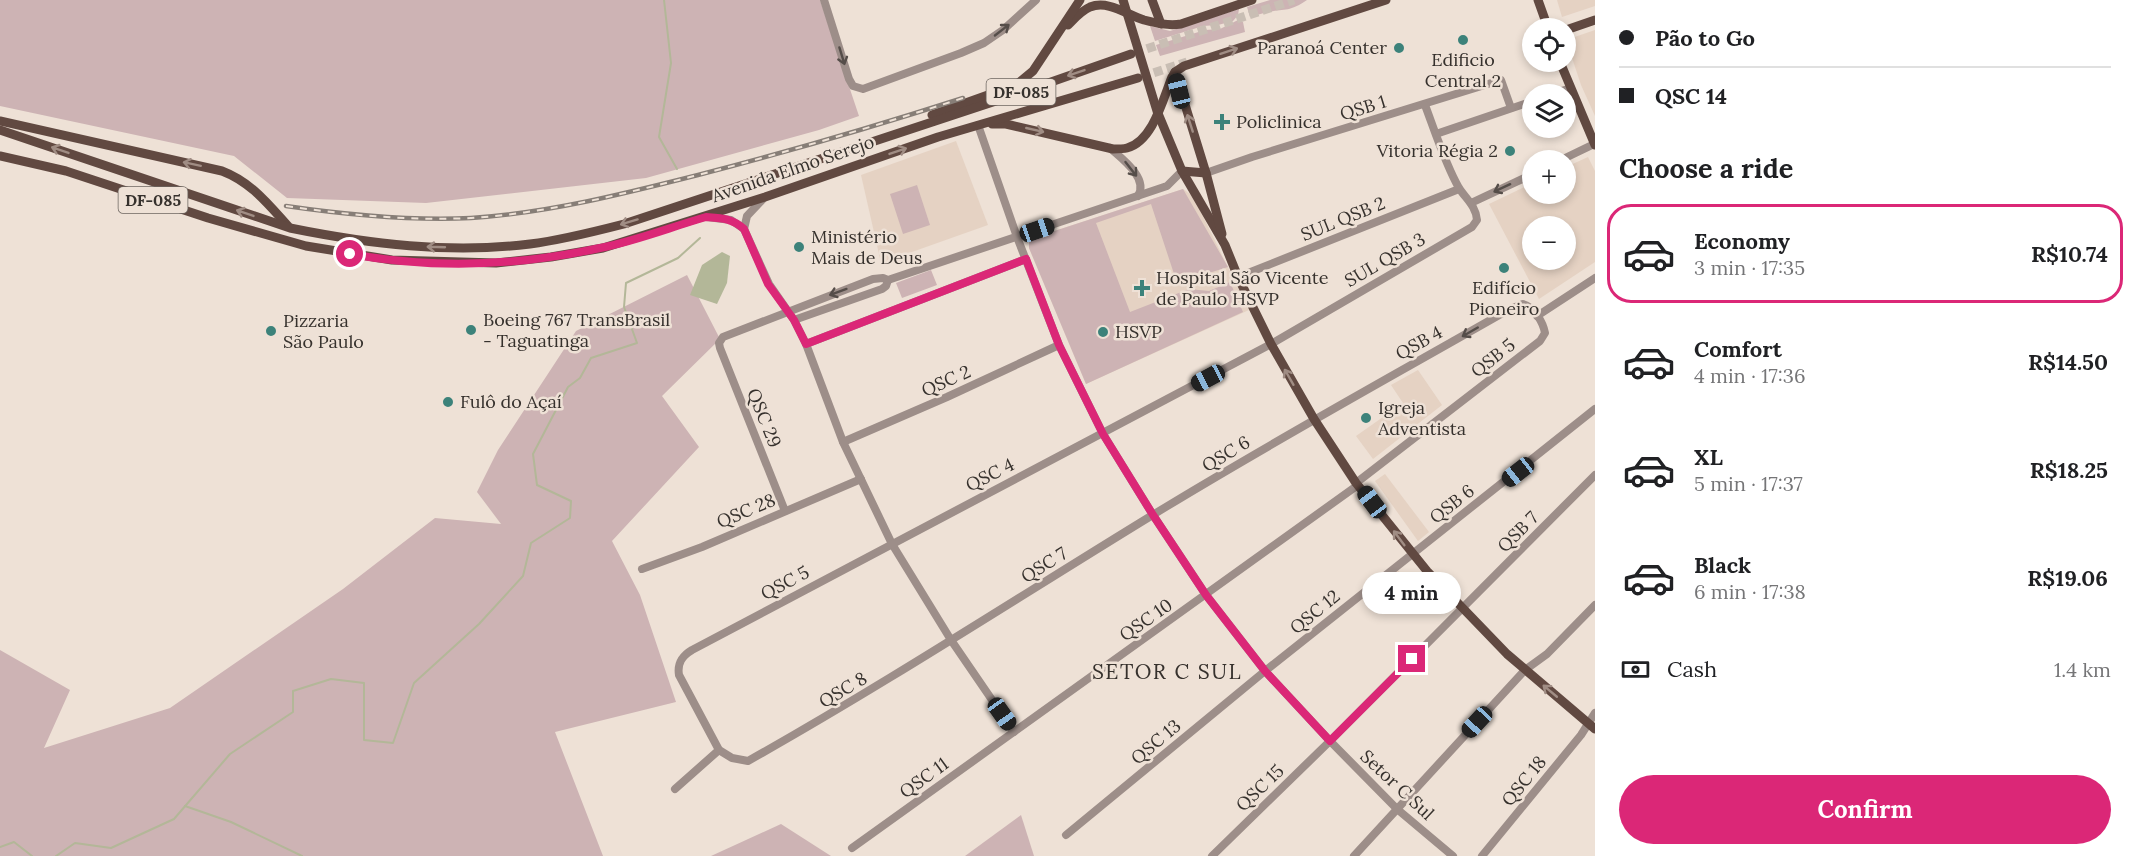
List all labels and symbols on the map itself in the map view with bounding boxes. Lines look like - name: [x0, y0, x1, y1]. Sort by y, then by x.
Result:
- one-way arrow: [994, 23, 1010, 36]
- marker: Edificio Central 2: [1456, 33, 1470, 47]
- place label: Paranoá Center: [1257, 36, 1387, 59]
- marker: Paranoá Center: [1392, 41, 1406, 55]
- one-way arrow: [1219, 44, 1238, 55]
- one-way arrow: [837, 46, 848, 65]
- place label: Edificio Central 2: [1425, 48, 1501, 92]
- one-way arrow: [1067, 69, 1085, 80]
- car: [1166, 71, 1192, 111]
- road number: DF-085: [986, 79, 1056, 105]
- street label: QSB 1: [1337, 90, 1389, 125]
- place label: Policlinica: [1236, 110, 1322, 133]
- marker: Policlinica: [1213, 113, 1231, 131]
- one-way arrow: [1184, 114, 1195, 133]
- one-way arrow: [1026, 125, 1045, 137]
- street label: Avenida Elmo Serejo: [708, 130, 877, 207]
- place label: Vitoria Régia 2: [1376, 139, 1498, 162]
- one-way arrow: [51, 144, 70, 155]
- one-way arrow: [888, 144, 907, 155]
- marker: Vitoria Régia 2: [1503, 144, 1517, 158]
- one-way arrow: [182, 158, 201, 170]
- one-way arrow: [1124, 161, 1137, 177]
- one-way arrow: [1494, 183, 1512, 195]
- road number: DF-085: [118, 187, 188, 213]
- street label: SUL QSB 2: [1297, 191, 1388, 246]
- one-way arrow: [236, 206, 255, 217]
- car: [1017, 216, 1057, 244]
- one-way arrow: [619, 217, 638, 228]
- place label: Ministério Mais de Deus: [811, 225, 922, 269]
- street label: SUL QSB 3: [1340, 227, 1429, 292]
- route start: [336, 240, 363, 267]
- marker: Ministério Mais de Deus: [792, 240, 806, 254]
- one-way arrow: [427, 241, 447, 253]
- marker: Edifício Pioneiro: [1497, 261, 1511, 275]
- place label: Hospital São Vicente de Paulo HSVP: [1156, 266, 1329, 310]
- place label: Edifício Pioneiro: [1469, 276, 1539, 320]
- marker: Hospital São Vicente de Paulo HSVP: [1133, 279, 1151, 297]
- one-way arrow: [829, 288, 848, 299]
- place label: Boeing 767 TransBrasil - Taguatinga: [483, 308, 670, 352]
- place label: Pizzaria São Paulo: [283, 309, 364, 353]
- place label: HSVP: [1115, 320, 1162, 343]
- street label: QSB 4: [1391, 320, 1447, 365]
- marker: Boeing 767 TransBrasil - Taguatinga: [464, 323, 478, 337]
- marker: Pizzaria São Paulo: [264, 324, 278, 338]
- marker: HSVP: [1096, 325, 1110, 339]
- one-way arrow: [1462, 326, 1479, 338]
- street label: QSB 5: [1466, 333, 1520, 382]
- street label: QSC 2: [918, 360, 974, 402]
- car: [1188, 362, 1228, 394]
- one-way arrow: [1283, 369, 1295, 386]
- street label: QSC 29: [742, 385, 787, 451]
- place label: Fulô do Açaí: [460, 390, 562, 413]
- marker: Fulô do Açaí: [441, 395, 455, 409]
- place label: Igreja Adventista: [1377, 396, 1466, 440]
- marker: Igreja Adventista: [1359, 411, 1373, 425]
- street label: QSC 6: [1197, 430, 1254, 477]
- street label: QSC 4: [962, 452, 1018, 497]
- car: [1498, 454, 1538, 490]
- street label: QSB 6: [1425, 479, 1479, 528]
- car: [1354, 482, 1390, 522]
- street label: QSC 28: [713, 488, 779, 533]
- street label: QSB 7: [1492, 506, 1543, 557]
- one-way arrow: [1393, 530, 1405, 546]
- street label: QSC 7: [1016, 542, 1071, 588]
- street label: QSC 5: [757, 560, 813, 605]
- callout: 4 min: [1362, 572, 1462, 614]
- street label: QSC 12: [1285, 584, 1344, 639]
- street label: QSC 10: [1115, 593, 1177, 646]
- route end: [1398, 645, 1425, 672]
- district label: SETOR C SUL: [1092, 658, 1242, 685]
- street label: QSC 8: [815, 666, 871, 713]
- one-way arrow: [1542, 685, 1558, 698]
- car: [984, 694, 1020, 734]
- car: [1458, 703, 1496, 741]
- street label: QSC 13: [1126, 714, 1185, 769]
- street label: Setor C Sul: [1356, 745, 1439, 825]
- street label: QSC 18: [1496, 751, 1551, 811]
- street label: QSC 11: [895, 752, 953, 803]
- street label: QSC 15: [1231, 759, 1289, 816]

